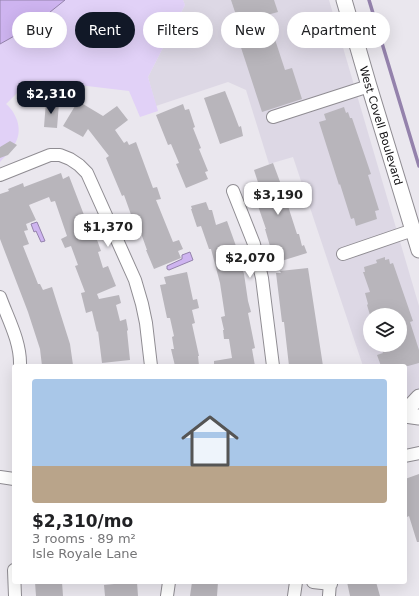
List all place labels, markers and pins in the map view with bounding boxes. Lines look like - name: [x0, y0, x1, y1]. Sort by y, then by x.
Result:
- pin: $2,310: [18, 81, 84, 115]
- pin: $3,190: [245, 182, 311, 216]
- pin: $1,370: [75, 214, 141, 248]
- pin: $2,070: [217, 245, 283, 279]

